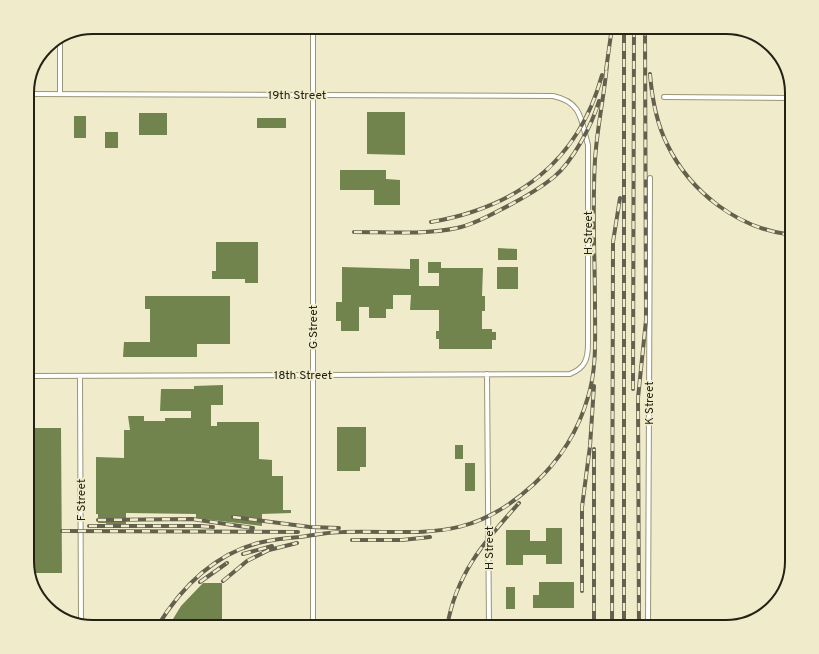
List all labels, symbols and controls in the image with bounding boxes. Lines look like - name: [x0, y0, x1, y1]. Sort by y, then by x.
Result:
- street label: 19th Street: [268, 88, 326, 104]
- street label: H Street: [581, 211, 597, 255]
- street label: G Street: [306, 305, 322, 349]
- street label: 18th Street: [274, 368, 332, 384]
- street label: K Street: [642, 381, 658, 425]
- street label: F Street: [74, 479, 90, 521]
- street label: H Street: [482, 526, 498, 570]

